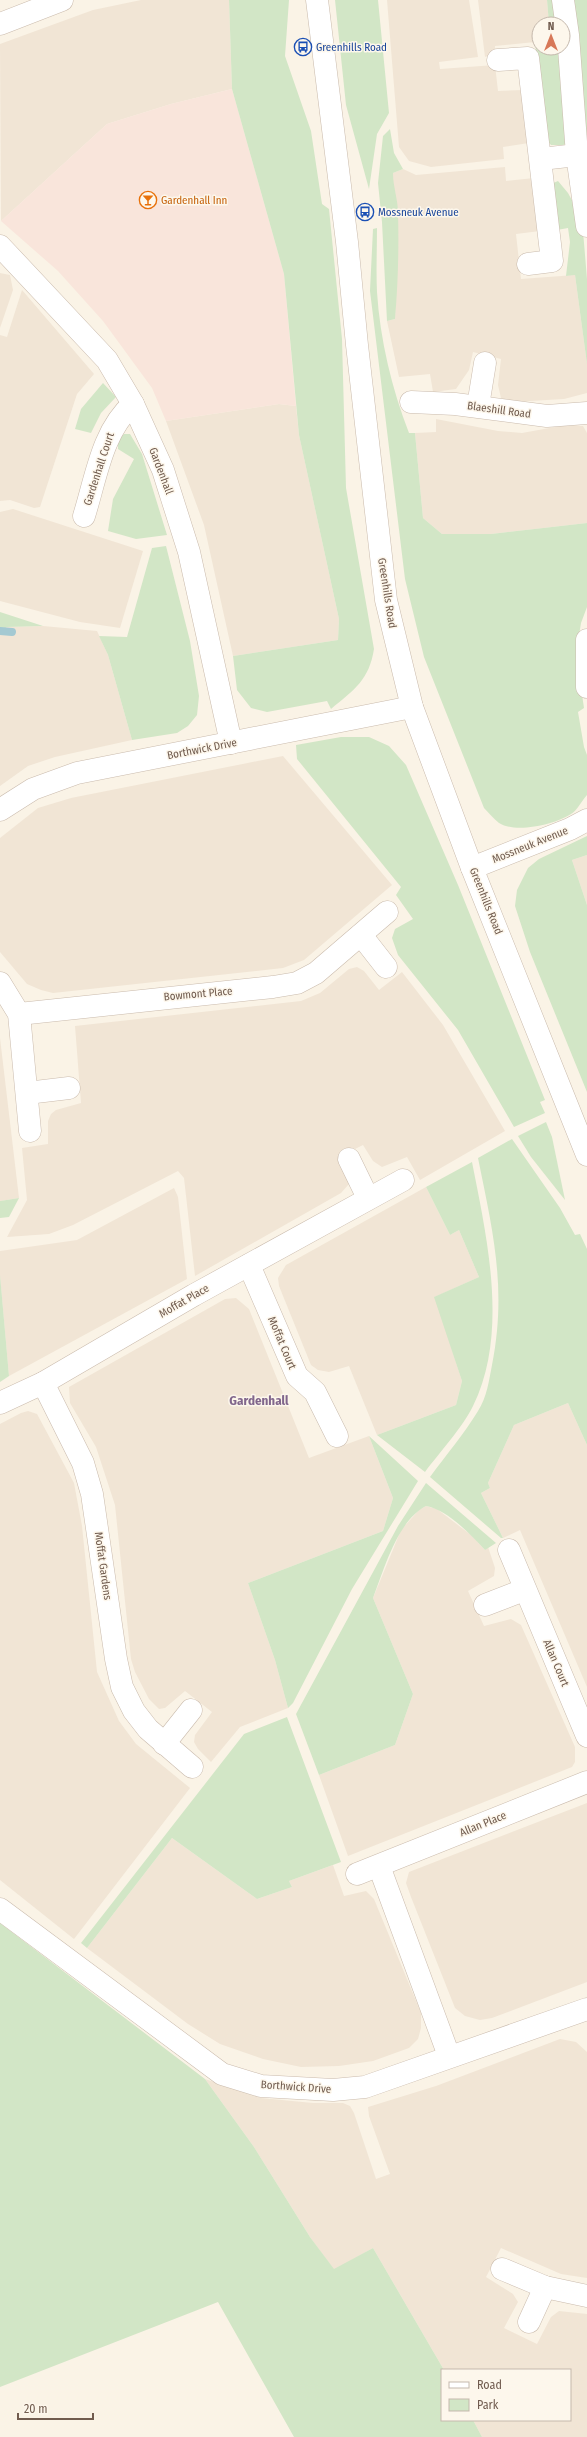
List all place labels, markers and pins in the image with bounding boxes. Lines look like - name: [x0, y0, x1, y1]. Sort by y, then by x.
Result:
- bus stop icon: Greenhills Road: [293, 37, 313, 57]
- place label: Greenhills Road: [316, 41, 387, 54]
- bar icon: Gardenhall Inn: [138, 190, 158, 210]
- place label: Gardenhall Inn: [161, 194, 227, 207]
- bus stop icon: Mossneuk Avenue: [355, 202, 375, 222]
- place label: Mossneuk Avenue: [378, 206, 459, 219]

